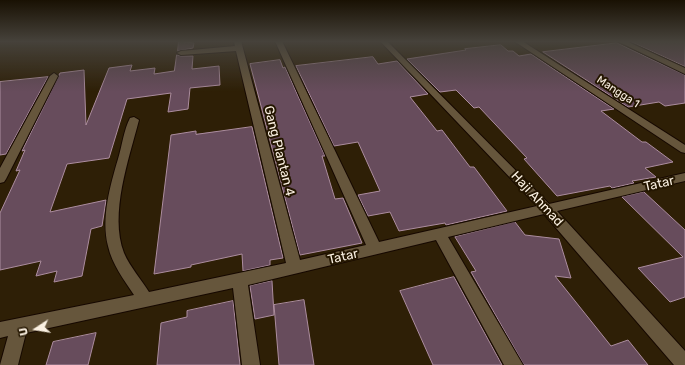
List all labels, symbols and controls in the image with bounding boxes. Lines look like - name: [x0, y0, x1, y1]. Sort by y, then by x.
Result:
- street label: Mangga 1: [594, 73, 642, 111]
- street label: Gang Plantan 4: [260, 104, 298, 198]
- street label: Haji Ahmad: [508, 168, 566, 230]
- street label: Tatar: [642, 173, 676, 195]
- street label: Tatar: [326, 246, 360, 268]
- north arrow: [16, 309, 56, 349]
- text: U: [17, 326, 31, 337]

